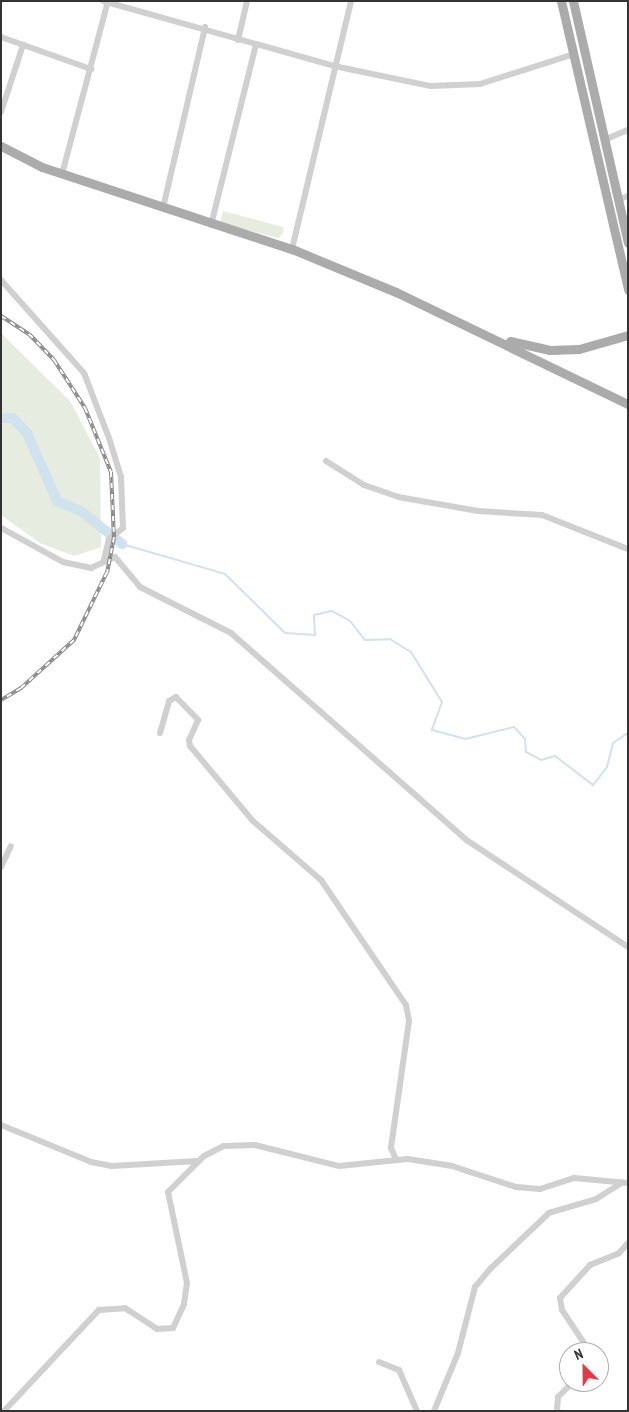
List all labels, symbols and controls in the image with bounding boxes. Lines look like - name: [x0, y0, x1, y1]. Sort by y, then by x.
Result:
- north arrow: [559, 1342, 609, 1392]
- text: N: [572, 1344, 586, 1364]

